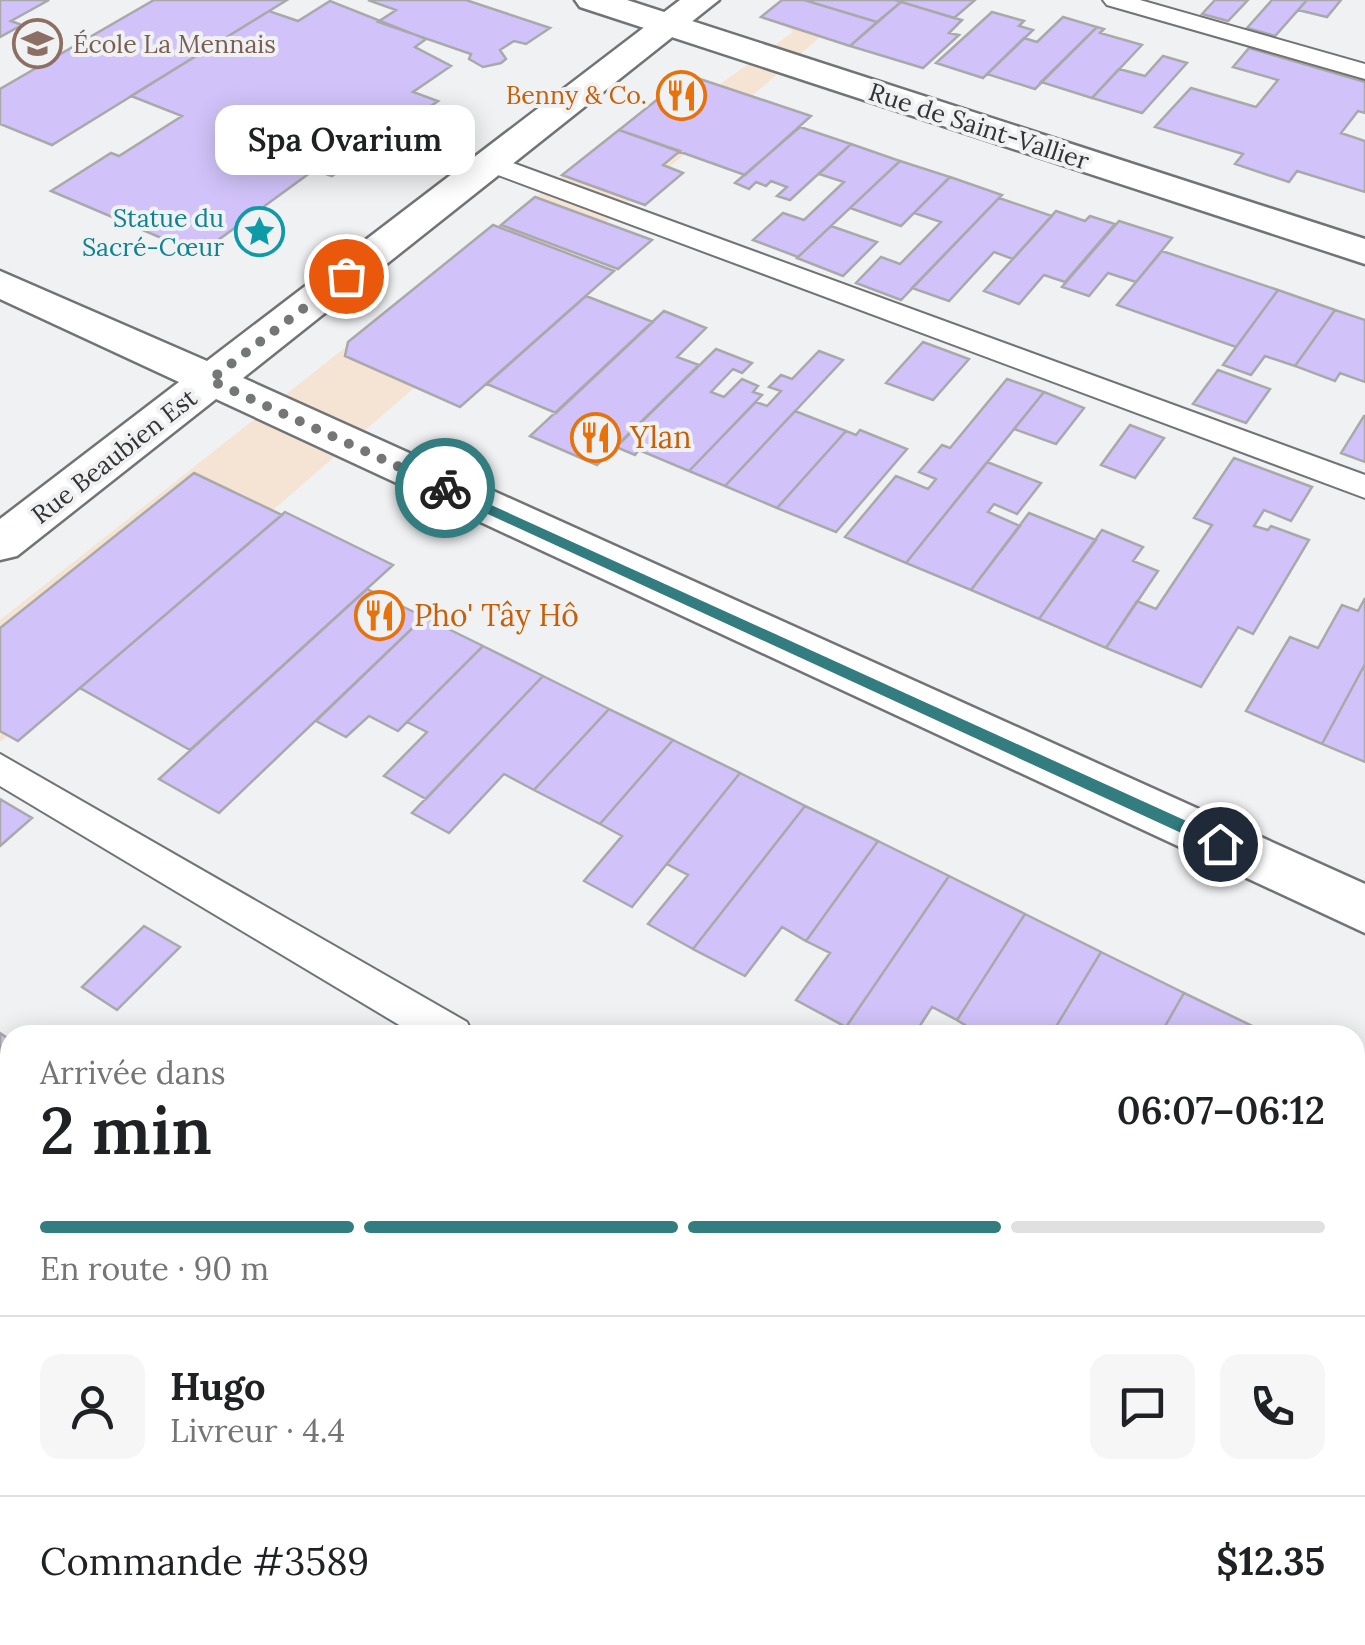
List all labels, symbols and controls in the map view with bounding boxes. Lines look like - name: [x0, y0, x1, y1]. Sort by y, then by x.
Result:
- school or university icon: École La Mennais: [12, 18, 64, 70]
- place label: École La Mennais: [73, 28, 276, 60]
- restaurant icon: Benny & Co.: [656, 69, 708, 121]
- street label: Rue de Saint-Vallier: [865, 75, 1093, 177]
- place label: Benny & Co.: [506, 79, 647, 111]
- callout: Spa Ovarium: [216, 106, 476, 176]
- text: Spa Ovarium: [248, 119, 442, 160]
- place label: Statue du Sacré-Cœur: [82, 202, 224, 263]
- place icon: Statue du Sacré-Cœur: [233, 206, 285, 258]
- pin: [304, 234, 389, 319]
- icon: bag: [319, 249, 374, 304]
- street label: Rue Beaubien Est: [25, 381, 203, 531]
- restaurant icon: Ylan: [569, 412, 621, 464]
- place label: Ylan: [629, 418, 692, 456]
- courier: [395, 438, 495, 538]
- icon: bike: [418, 461, 473, 516]
- restaurant icon: Pho' Tây Hô: [353, 590, 405, 642]
- place label: Pho' Tây Hô: [414, 596, 579, 635]
- pin: [1178, 802, 1263, 887]
- icon: home: [1193, 817, 1248, 872]
- text: Arrivée dans: [40, 1052, 226, 1093]
- text: 06:07–06:12: [1117, 1086, 1325, 1134]
- text: 2 min: [40, 1089, 212, 1172]
- text: En route · 90 m: [40, 1248, 269, 1289]
- button: person: [40, 1354, 145, 1459]
- button: chat: [1090, 1354, 1195, 1459]
- button: phone: [1220, 1354, 1325, 1459]
- text: Hugo: [170, 1362, 266, 1410]
- text: Livreur · 4.4: [170, 1410, 345, 1451]
- text: Commande #3589: [40, 1537, 369, 1585]
- text: $12.35: [1216, 1537, 1325, 1585]

